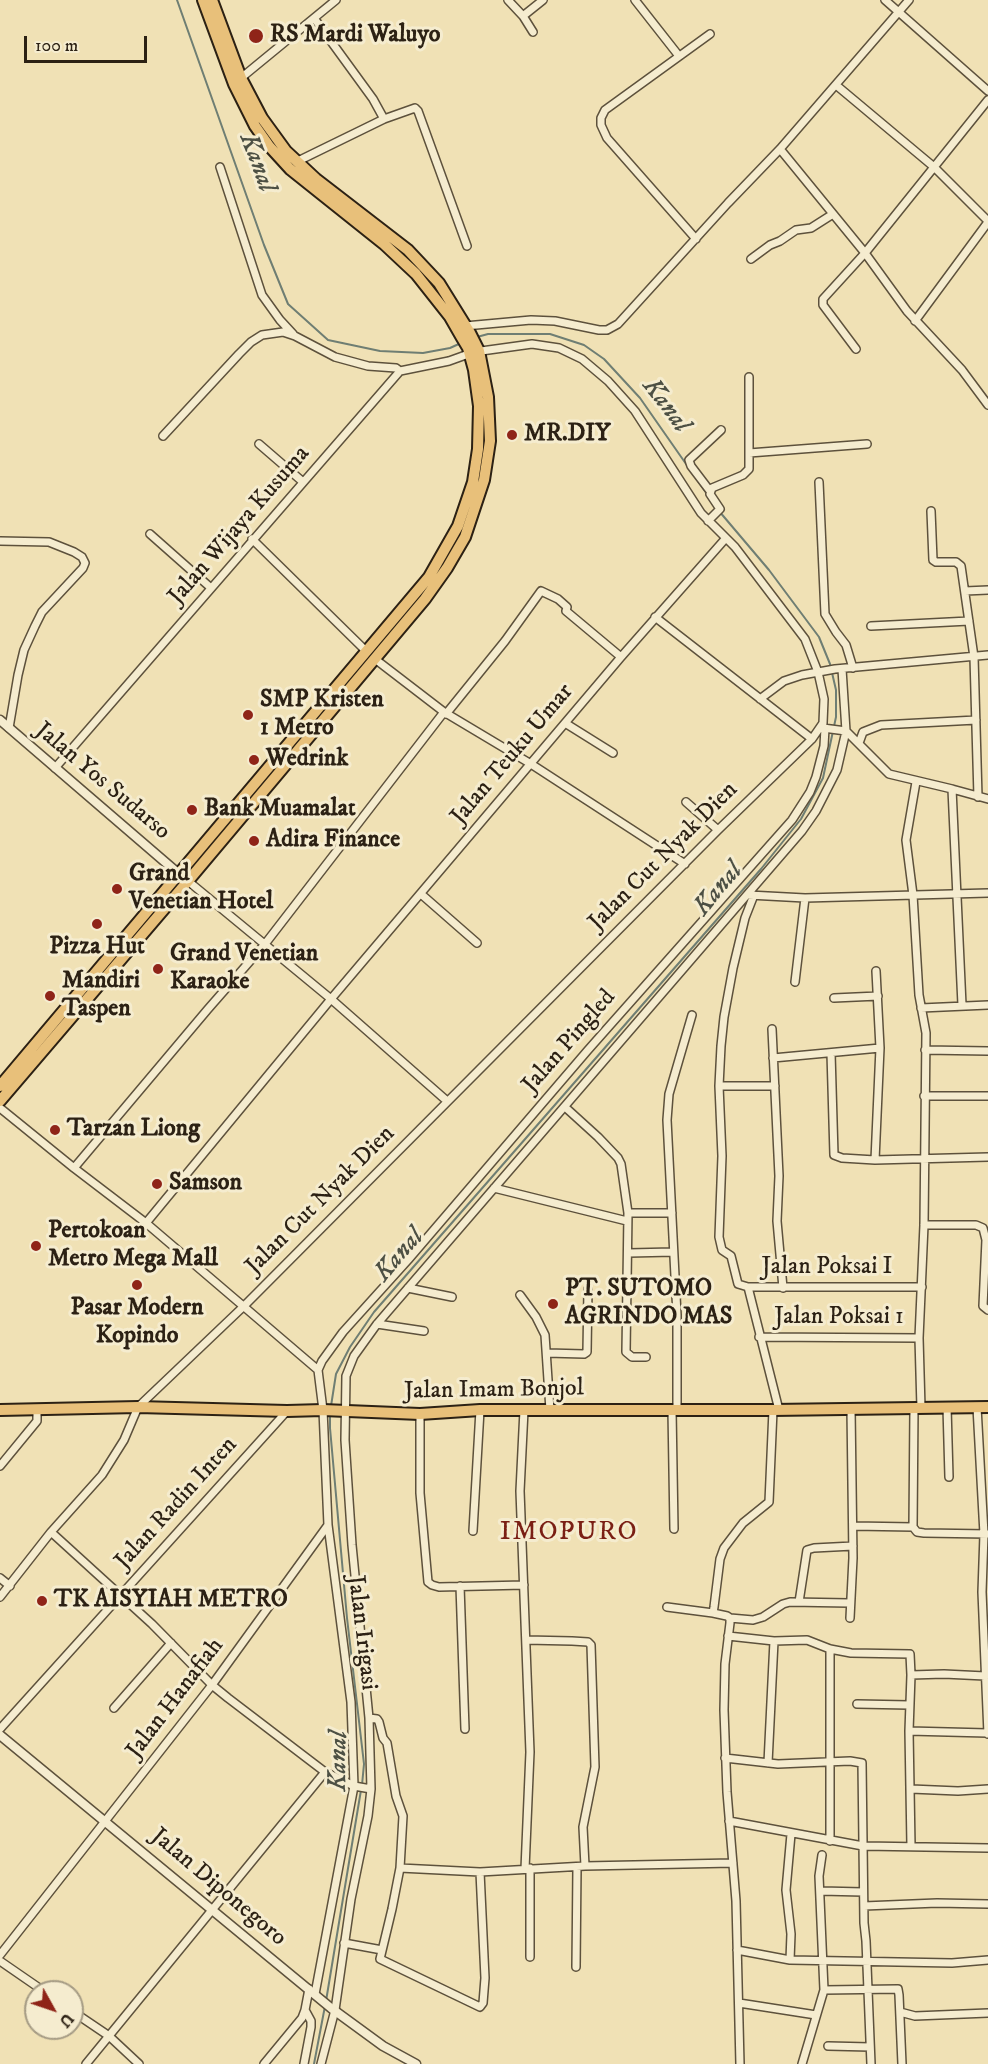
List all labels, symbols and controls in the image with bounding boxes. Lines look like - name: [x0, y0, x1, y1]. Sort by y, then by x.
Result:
- place label: RS Mardi Waluyo: [270, 22, 440, 50]
- scale bar: [27, 24, 150, 62]
- marker: RS Mardi Waluyo: [247, 27, 265, 45]
- text: 100 m: [35, 35, 78, 57]
- water label: Kanal: [231, 129, 281, 197]
- water label: Kanal: [634, 372, 696, 440]
- place label: MR.DIY: [524, 421, 610, 449]
- marker: MR.DIY: [505, 428, 519, 442]
- street label: Jalan Wijaya Kusuma: [163, 441, 317, 611]
- street label: Jalan Teuku Umar: [446, 679, 580, 831]
- place label: SMP Kristen 1 Metro: [260, 687, 384, 743]
- marker: SMP Kristen 1 Metro: [241, 708, 255, 722]
- street label: Jalan Yos Sudarso: [28, 717, 176, 847]
- place label: Wedrink: [266, 746, 348, 774]
- marker: Wedrink: [247, 753, 261, 767]
- street label: Jalan Cut Nyak Dien: [583, 776, 745, 938]
- place label: Bank Muamalat: [204, 796, 356, 824]
- marker: Bank Muamalat: [185, 803, 199, 817]
- place label: Adira Finance: [266, 827, 400, 855]
- marker: Adira Finance: [247, 834, 261, 848]
- water label: Kanal: [688, 857, 750, 923]
- place label: Grand Venetian Hotel: [129, 861, 273, 917]
- marker: Grand Venetian Hotel: [110, 882, 124, 896]
- marker: Pizza Hut: [90, 917, 104, 931]
- place label: Pizza Hut: [49, 934, 145, 962]
- place label: Grand Venetian Karaoke: [170, 941, 318, 997]
- marker: Grand Venetian Karaoke: [151, 962, 165, 976]
- place label: Mandiri Taspen: [62, 968, 140, 1024]
- street label: Jalan Pingled: [517, 984, 623, 1100]
- marker: Mandiri Taspen: [43, 989, 57, 1003]
- place label: Tarzan Liong: [67, 1116, 200, 1144]
- street label: Jalan Cut Nyak Dien: [240, 1120, 402, 1282]
- marker: Tarzan Liong: [48, 1123, 62, 1137]
- place label: Samson: [169, 1170, 242, 1198]
- marker: Samson: [150, 1177, 164, 1191]
- place label: Pertokoan Metro Mega Mall: [48, 1218, 218, 1274]
- water label: Kanal: [368, 1223, 432, 1289]
- marker: Pertokoan Metro Mega Mall: [29, 1239, 43, 1253]
- street label: Jalan Poksai I: [762, 1254, 892, 1282]
- place label: PT. SUTOMO AGRINDO MAS: [565, 1276, 732, 1332]
- marker: Pasar Modern Kopindo: [130, 1278, 144, 1292]
- place label: Pasar Modern Kopindo: [70, 1295, 204, 1351]
- marker: PT. SUTOMO AGRINDO MAS: [546, 1297, 560, 1311]
- street label: Jalan Poksai 1: [774, 1304, 904, 1332]
- street label: Jalan Imam Bonjol: [404, 1375, 584, 1407]
- street label: Jalan Radin Inten: [110, 1432, 244, 1576]
- district label: IMOPURO: [500, 1517, 638, 1549]
- street label: Jalan Irigasi: [340, 1574, 382, 1692]
- place label: TK AISYIAH METRO: [54, 1587, 288, 1615]
- marker: TK AISYIAH METRO: [35, 1594, 49, 1608]
- street label: Jalan Hanafiah: [121, 1633, 231, 1765]
- water label: Kanal: [324, 1731, 356, 1791]
- street label: Jalan Diponegoro: [144, 1823, 292, 1953]
- north arrow: [24, 1980, 84, 2040]
- text: U: [55, 2009, 78, 2031]

